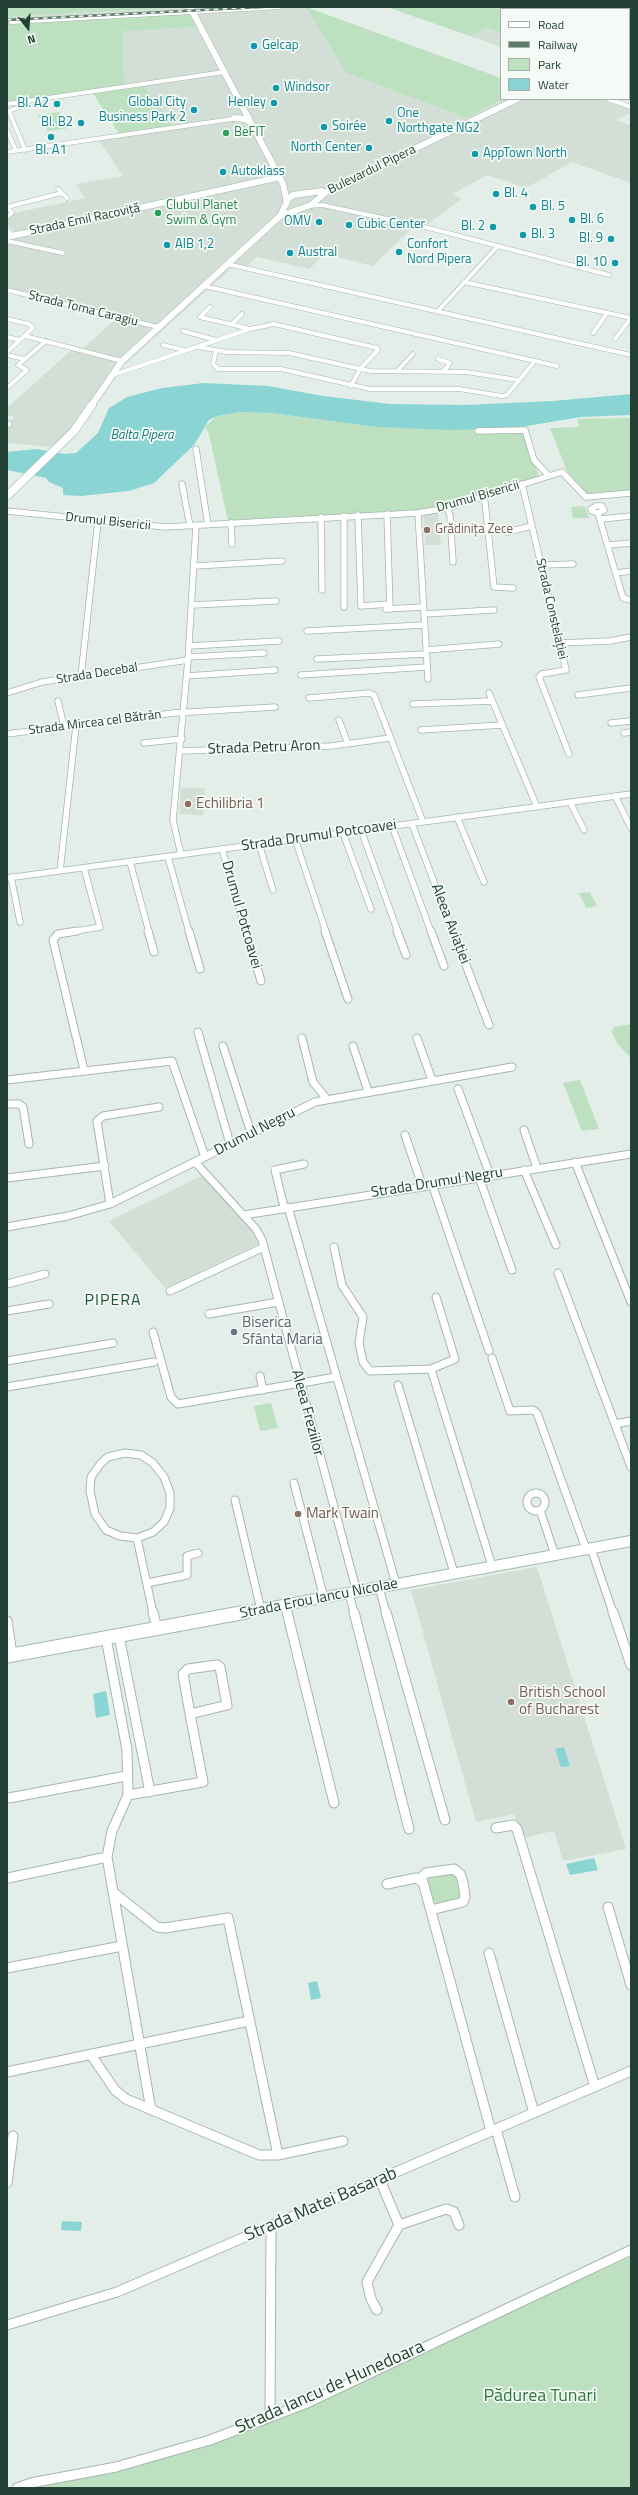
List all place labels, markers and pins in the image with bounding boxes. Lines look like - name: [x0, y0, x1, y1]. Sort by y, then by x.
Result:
- place label: Gelcap: [262, 38, 299, 54]
- marker: Gelcap: [249, 41, 259, 51]
- place label: Windsor: [284, 80, 330, 96]
- marker: Windsor: [271, 83, 281, 93]
- place label: Global City Business Park 2: [99, 95, 186, 126]
- place label: Henley: [228, 95, 266, 111]
- place label: Bl. A2: [17, 96, 49, 112]
- marker: Henley: [269, 98, 279, 108]
- marker: Bl. A2: [52, 99, 62, 109]
- marker: Global City Business Park 2: [189, 105, 199, 115]
- place label: One Northgate NG2: [397, 106, 480, 137]
- place label: Bl. B2: [41, 115, 73, 131]
- marker: One Northgate NG2: [384, 116, 394, 126]
- marker: Bl. B2: [76, 118, 86, 128]
- place label: Soirée: [332, 119, 366, 135]
- marker: Soirée: [319, 122, 329, 132]
- place label: BeFIT: [234, 125, 265, 141]
- marker: BeFIT: [221, 128, 231, 138]
- marker: Bl. A1: [46, 132, 56, 142]
- place label: North Center: [290, 140, 361, 156]
- place label: Bl. A1: [35, 143, 67, 159]
- marker: North Center: [364, 143, 374, 153]
- place label: AppTown North: [483, 146, 567, 162]
- marker: AppTown North: [470, 149, 480, 159]
- place label: Autoklass: [231, 164, 285, 180]
- marker: Autoklass: [218, 167, 228, 177]
- place label: Bl. 4: [504, 186, 528, 202]
- marker: Bl. 4: [491, 189, 501, 199]
- place label: Clubul Planet Swim & Gym: [166, 198, 238, 229]
- place label: Bl. 5: [541, 199, 565, 215]
- marker: Bl. 5: [528, 202, 538, 212]
- marker: Clubul Planet Swim & Gym: [153, 208, 163, 218]
- place label: Bl. 6: [580, 212, 604, 228]
- place label: OMV: [284, 214, 311, 230]
- marker: Bl. 6: [567, 215, 577, 225]
- marker: OMV: [314, 217, 324, 227]
- place label: Cubic Center: [357, 217, 425, 233]
- place label: Bl. 2: [461, 219, 485, 235]
- marker: Cubic Center: [344, 220, 354, 230]
- marker: Bl. 2: [488, 222, 498, 232]
- place label: Bl. 3: [531, 227, 555, 243]
- marker: Bl. 3: [518, 230, 528, 240]
- place label: Bl. 9: [579, 231, 603, 247]
- marker: Bl. 9: [606, 234, 616, 244]
- place label: AIB 1,2: [175, 237, 214, 253]
- place label: Confort Nord Pipera: [407, 237, 472, 268]
- marker: AIB 1,2: [162, 240, 172, 250]
- place label: Austral: [298, 245, 337, 261]
- marker: Confort Nord Pipera: [394, 247, 404, 257]
- marker: Austral: [285, 248, 295, 258]
- place label: Bl. 10: [576, 255, 607, 271]
- marker: Bl. 10: [610, 258, 620, 268]
- place label: Grădinița Zece: [435, 522, 513, 538]
- marker: Grădinița Zece: [422, 525, 432, 535]
- place label: Echilibria 1: [196, 795, 264, 813]
- marker: Echilibria 1: [183, 799, 193, 809]
- place label: Biserica Sfânta Maria: [242, 1314, 323, 1349]
- marker: Biserica Sfânta Maria: [229, 1327, 239, 1337]
- place label: Mark Twain: [306, 1505, 379, 1523]
- marker: Mark Twain: [293, 1509, 303, 1519]
- place label: British School of Bucharest: [519, 1684, 606, 1719]
- marker: British School of Bucharest: [506, 1697, 516, 1707]

